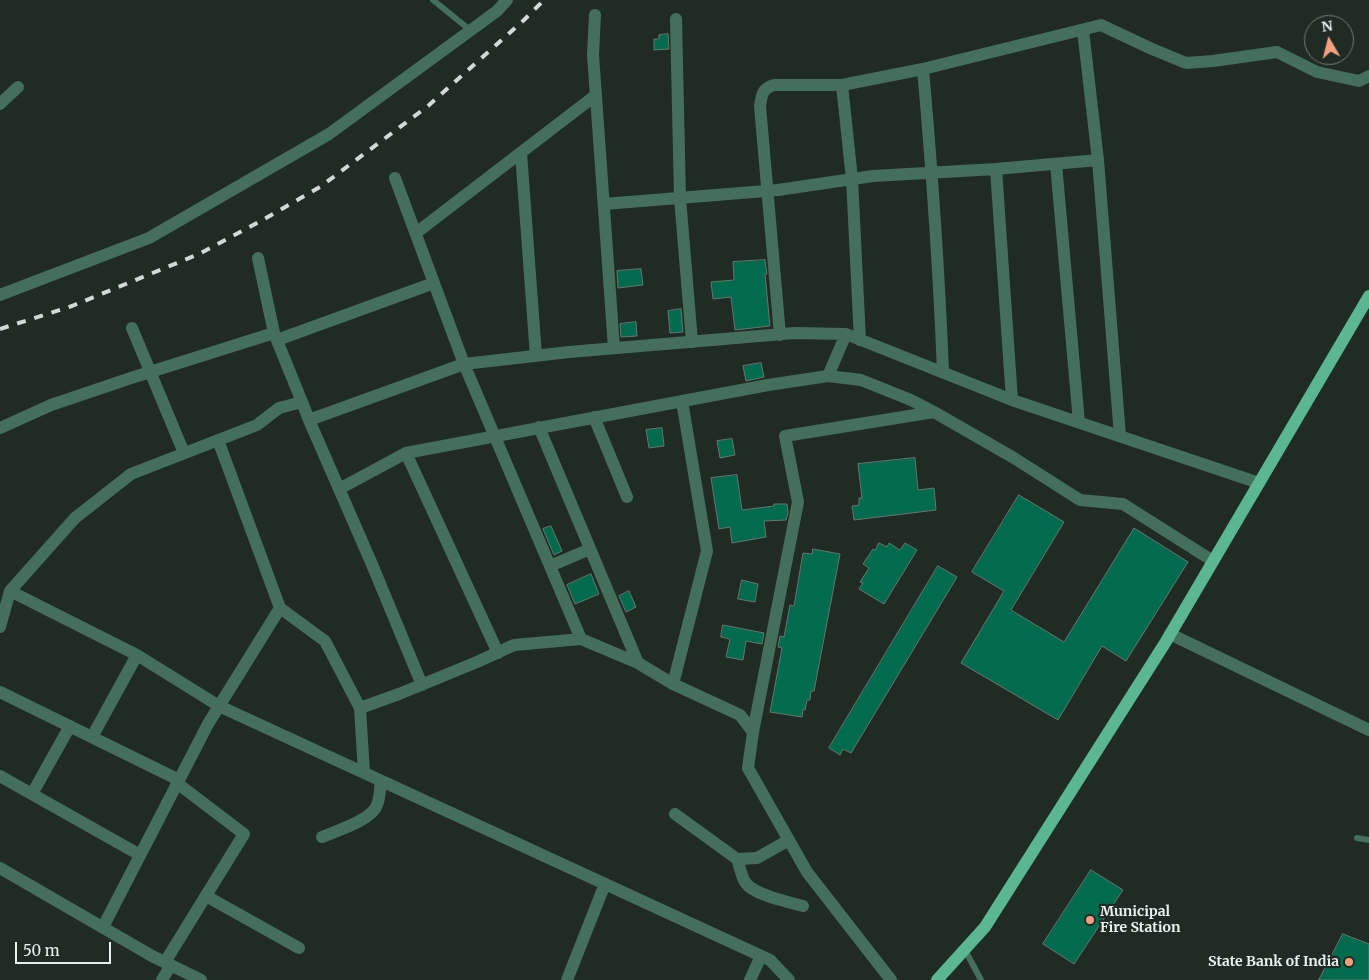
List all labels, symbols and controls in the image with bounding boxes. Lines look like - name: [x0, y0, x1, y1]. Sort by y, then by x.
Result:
- north arrow: [1304, 15, 1354, 65]
- text: N: [1320, 16, 1334, 36]
- place label: Municipal Fire Station: [1100, 904, 1180, 936]
- marker: Municipal Fire Station: [1084, 914, 1096, 926]
- scale bar: [18, 932, 114, 964]
- text: 50 m: [23, 941, 60, 960]
- place label: State Bank of India: [1208, 954, 1339, 970]
- marker: State Bank of India: [1343, 956, 1355, 968]

